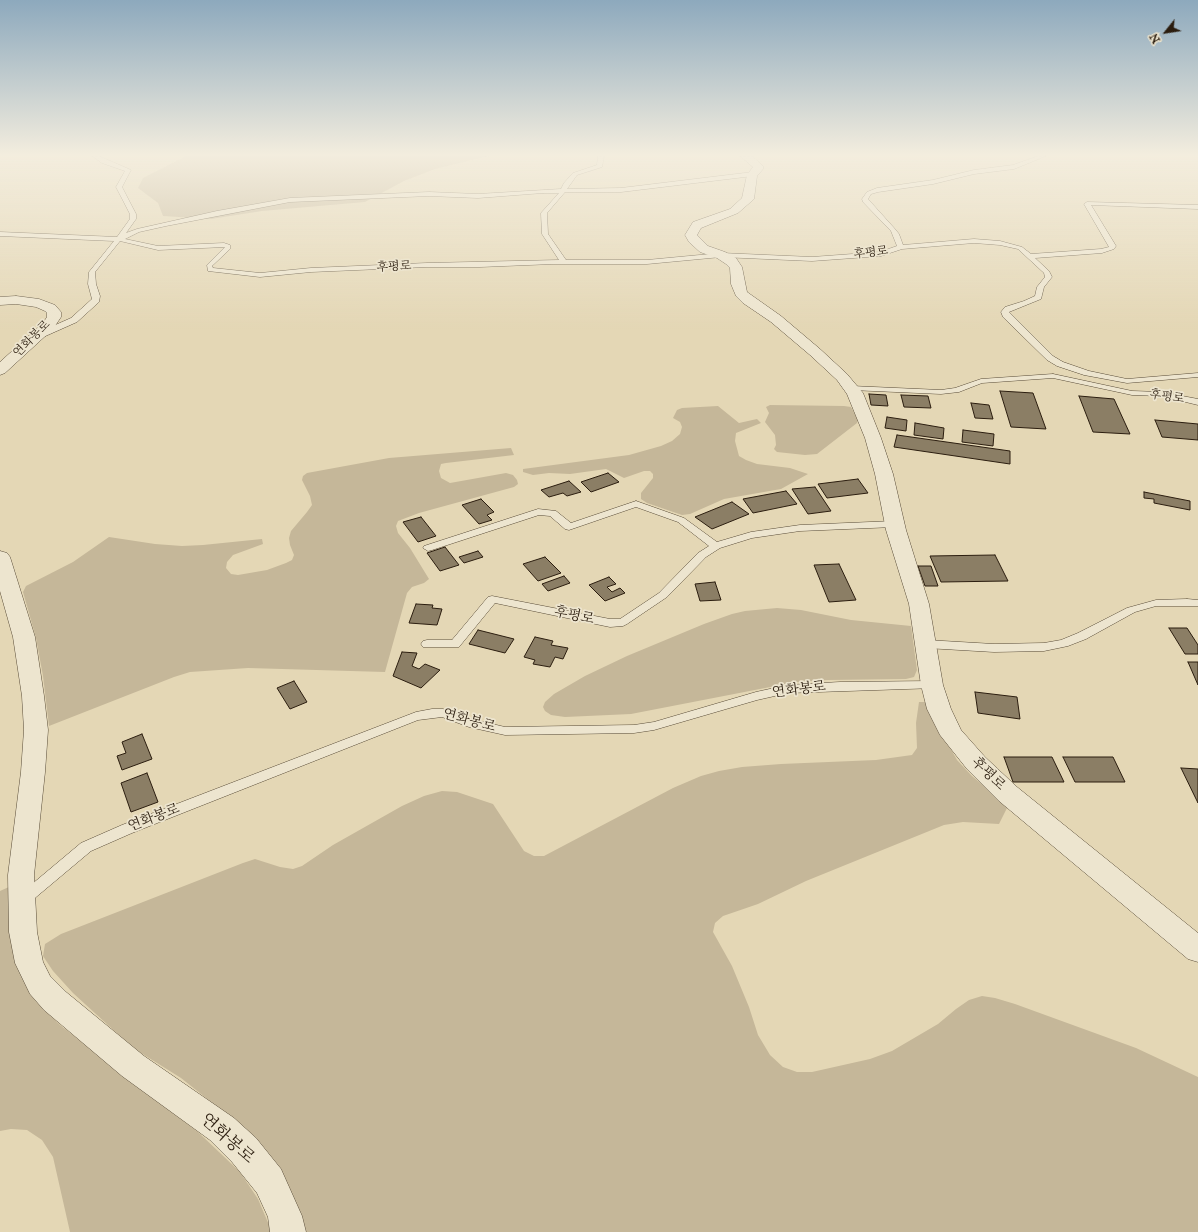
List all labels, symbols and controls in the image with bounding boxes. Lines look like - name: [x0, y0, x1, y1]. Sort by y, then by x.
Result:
- north arrow: [1146, 12, 1186, 52]
- text: N: [1147, 31, 1163, 46]
- street label: 후평로: [853, 244, 889, 262]
- street label: 후평로: [376, 259, 412, 275]
- street label: 연화봉로: [11, 318, 53, 360]
- street label: 후평로: [1149, 387, 1185, 407]
- street label: 후평로: [552, 604, 596, 628]
- street label: 연화봉로: [771, 678, 827, 702]
- street label: 연화봉로: [441, 706, 497, 736]
- street label: 후평로: [968, 754, 1008, 794]
- street label: 연화봉로: [126, 800, 182, 836]
- street label: 연화봉로: [196, 1109, 258, 1169]

